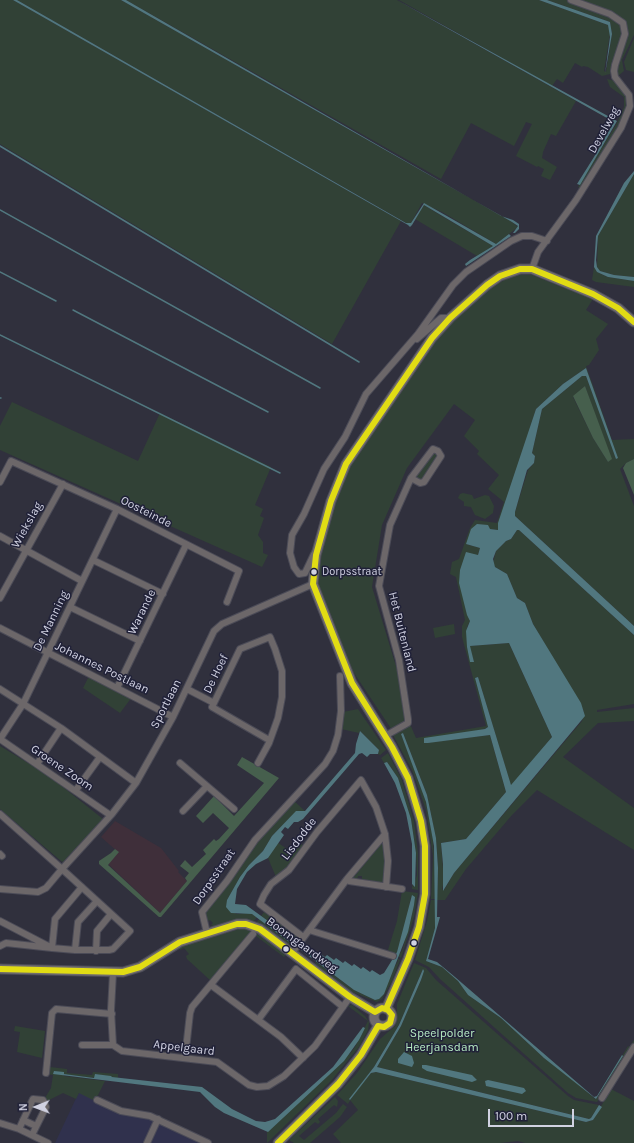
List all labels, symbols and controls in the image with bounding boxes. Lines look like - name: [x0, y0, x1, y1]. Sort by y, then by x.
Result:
- street label: Develweg: [585, 104, 623, 156]
- street label: Oosteinde: [118, 493, 174, 531]
- street label: Wiekslag: [9, 500, 45, 550]
- place label: Dorpsstraat: [322, 565, 382, 579]
- marker: Dorpsstraat: [309, 567, 319, 577]
- street label: Warande: [125, 587, 159, 637]
- street label: De Manning: [30, 588, 72, 654]
- street label: Het Buitenland: [385, 590, 419, 674]
- street label: Johannes Postlaan: [53, 639, 151, 697]
- street label: De Hoef: [200, 652, 232, 696]
- street label: Sportlaan: [147, 677, 185, 731]
- street label: Groene Zoom: [28, 742, 96, 794]
- street label: Lisdodde: [278, 815, 320, 863]
- street label: Dorpsstraat: [189, 846, 239, 908]
- street label: Boomgaardweg: [263, 914, 341, 976]
- unlabelled marker: [409, 938, 419, 948]
- unlabelled marker: [281, 944, 291, 954]
- park label: Speelpolder Heerjansdam: [405, 1027, 479, 1055]
- street label: Appelgaard: [152, 1037, 216, 1059]
- north arrow: [16, 1087, 56, 1127]
- scale bar: [490, 1101, 576, 1127]
- text: N: [17, 1103, 30, 1111]
- text: 100 m: [495, 1109, 527, 1123]

